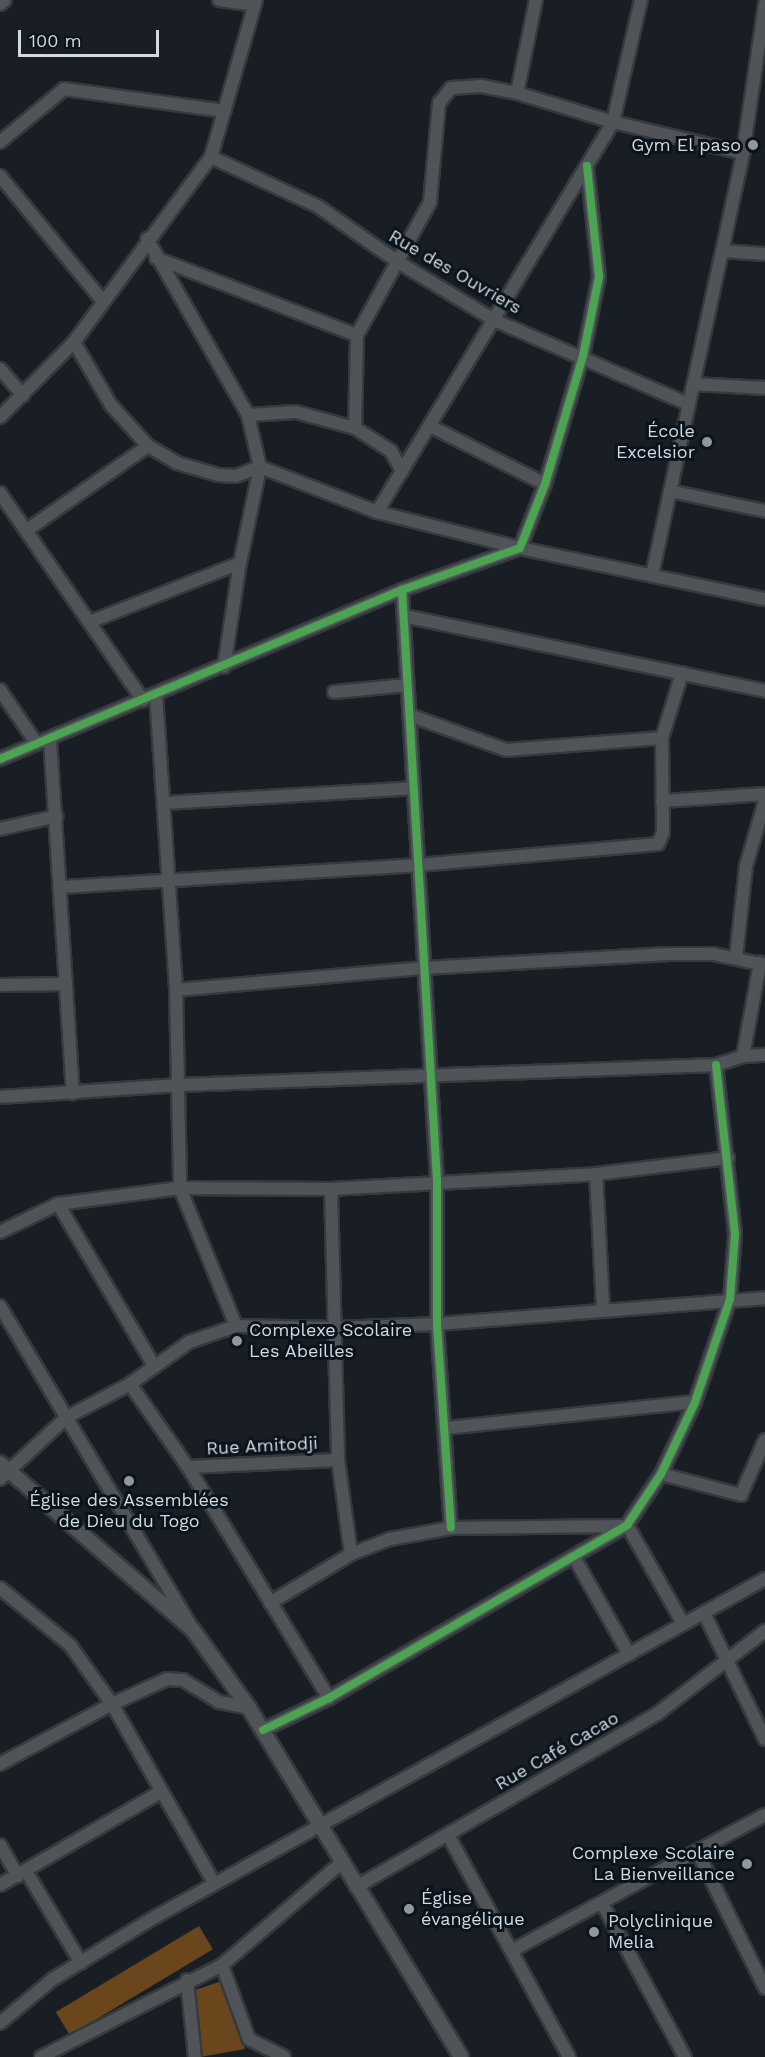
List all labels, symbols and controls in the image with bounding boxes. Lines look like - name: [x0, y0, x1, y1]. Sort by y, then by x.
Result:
- scale bar: [21, 18, 162, 56]
- text: 100 m: [29, 30, 82, 51]
- place label: Gym El paso: [631, 134, 741, 156]
- marker: Gym El paso: [746, 138, 760, 152]
- street label: Rue des Ouvriers: [385, 225, 525, 319]
- place label: École Excelsior: [616, 421, 695, 464]
- marker: École Excelsior: [700, 435, 714, 449]
- place label: Complexe Scolaire Les Abeilles: [249, 1320, 412, 1362]
- marker: Complexe Scolaire Les Abeilles: [230, 1334, 244, 1348]
- street label: Rue Amitodji: [205, 1432, 319, 1460]
- marker: Église des Assemblées de Dieu du Togo: [122, 1474, 136, 1488]
- place label: Église des Assemblées de Dieu du Togo: [29, 1490, 229, 1532]
- street label: Rue Café Cacao: [491, 1707, 623, 1795]
- place label: Complexe Scolaire La Bienveillance: [572, 1843, 735, 1886]
- marker: Complexe Scolaire La Bienveillance: [740, 1857, 754, 1871]
- place label: Église évangélique: [421, 1888, 525, 1930]
- marker: Église évangélique: [402, 1902, 416, 1916]
- place label: Polyclinique Melia: [608, 1911, 713, 1954]
- marker: Polyclinique Melia: [585, 1923, 603, 1941]

